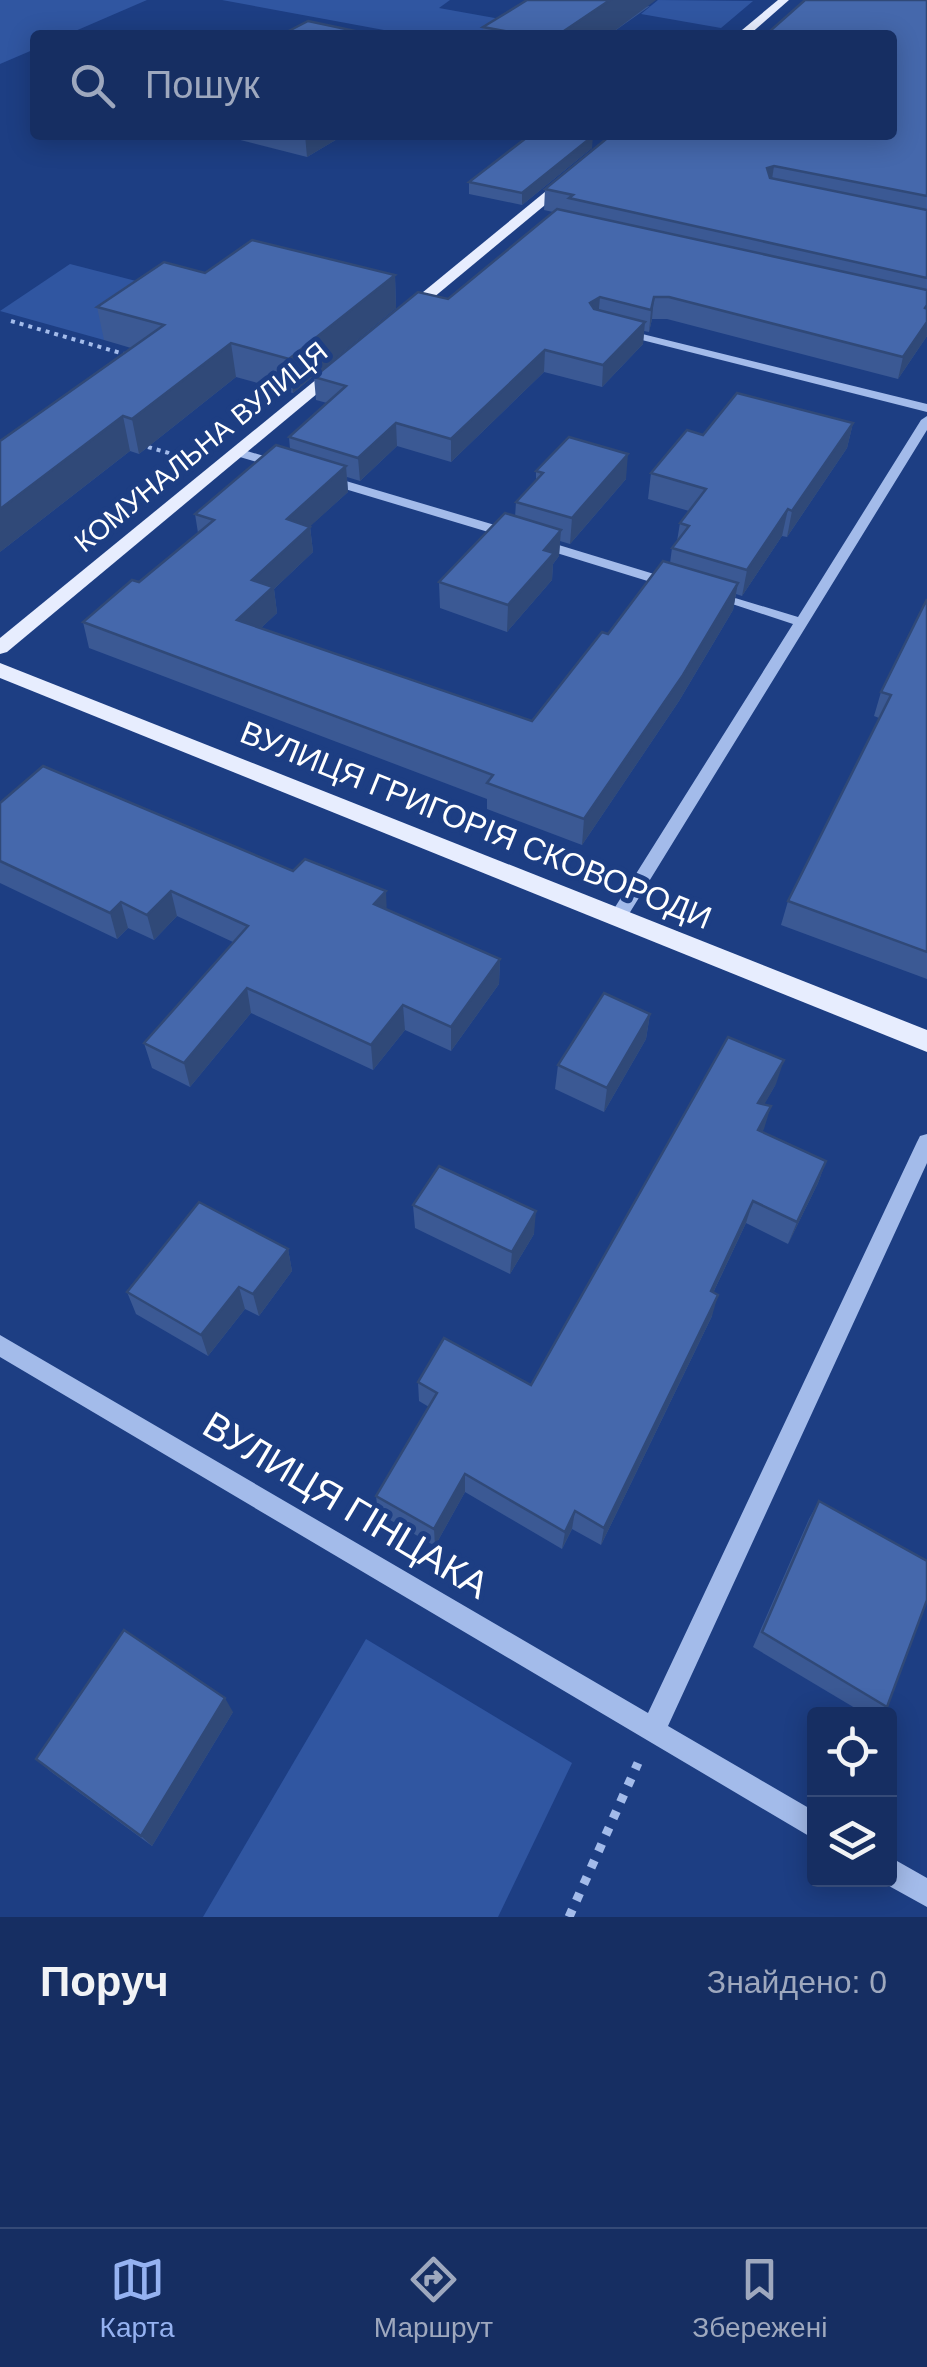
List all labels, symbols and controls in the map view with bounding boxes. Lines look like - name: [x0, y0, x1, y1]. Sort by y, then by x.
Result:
- search box: [30, 30, 897, 140]
- icon: search: [65, 58, 120, 113]
- text: Пошук: [145, 64, 260, 106]
- street label: КОМУНАЛЬНА ВУЛИЦЯ: [69, 336, 333, 558]
- street label: ВУЛИЦЯ ГРИГОРІЯ СКОВОРОДИ: [235, 714, 717, 936]
- street label: ВУЛИЦЯ ГІНЦАКА: [196, 1403, 497, 1607]
- map controls: [807, 1707, 897, 1887]
- button: locate: [807, 1707, 897, 1797]
- button: layers: [807, 1797, 897, 1887]
- text: Поруч: [40, 1958, 169, 2005]
- text: Знайдено: 0: [707, 1964, 887, 2000]
- tab: Карта: [100, 2252, 175, 2344]
- tab: Маршрут: [374, 2252, 493, 2344]
- tab: Збережені: [692, 2252, 827, 2344]

